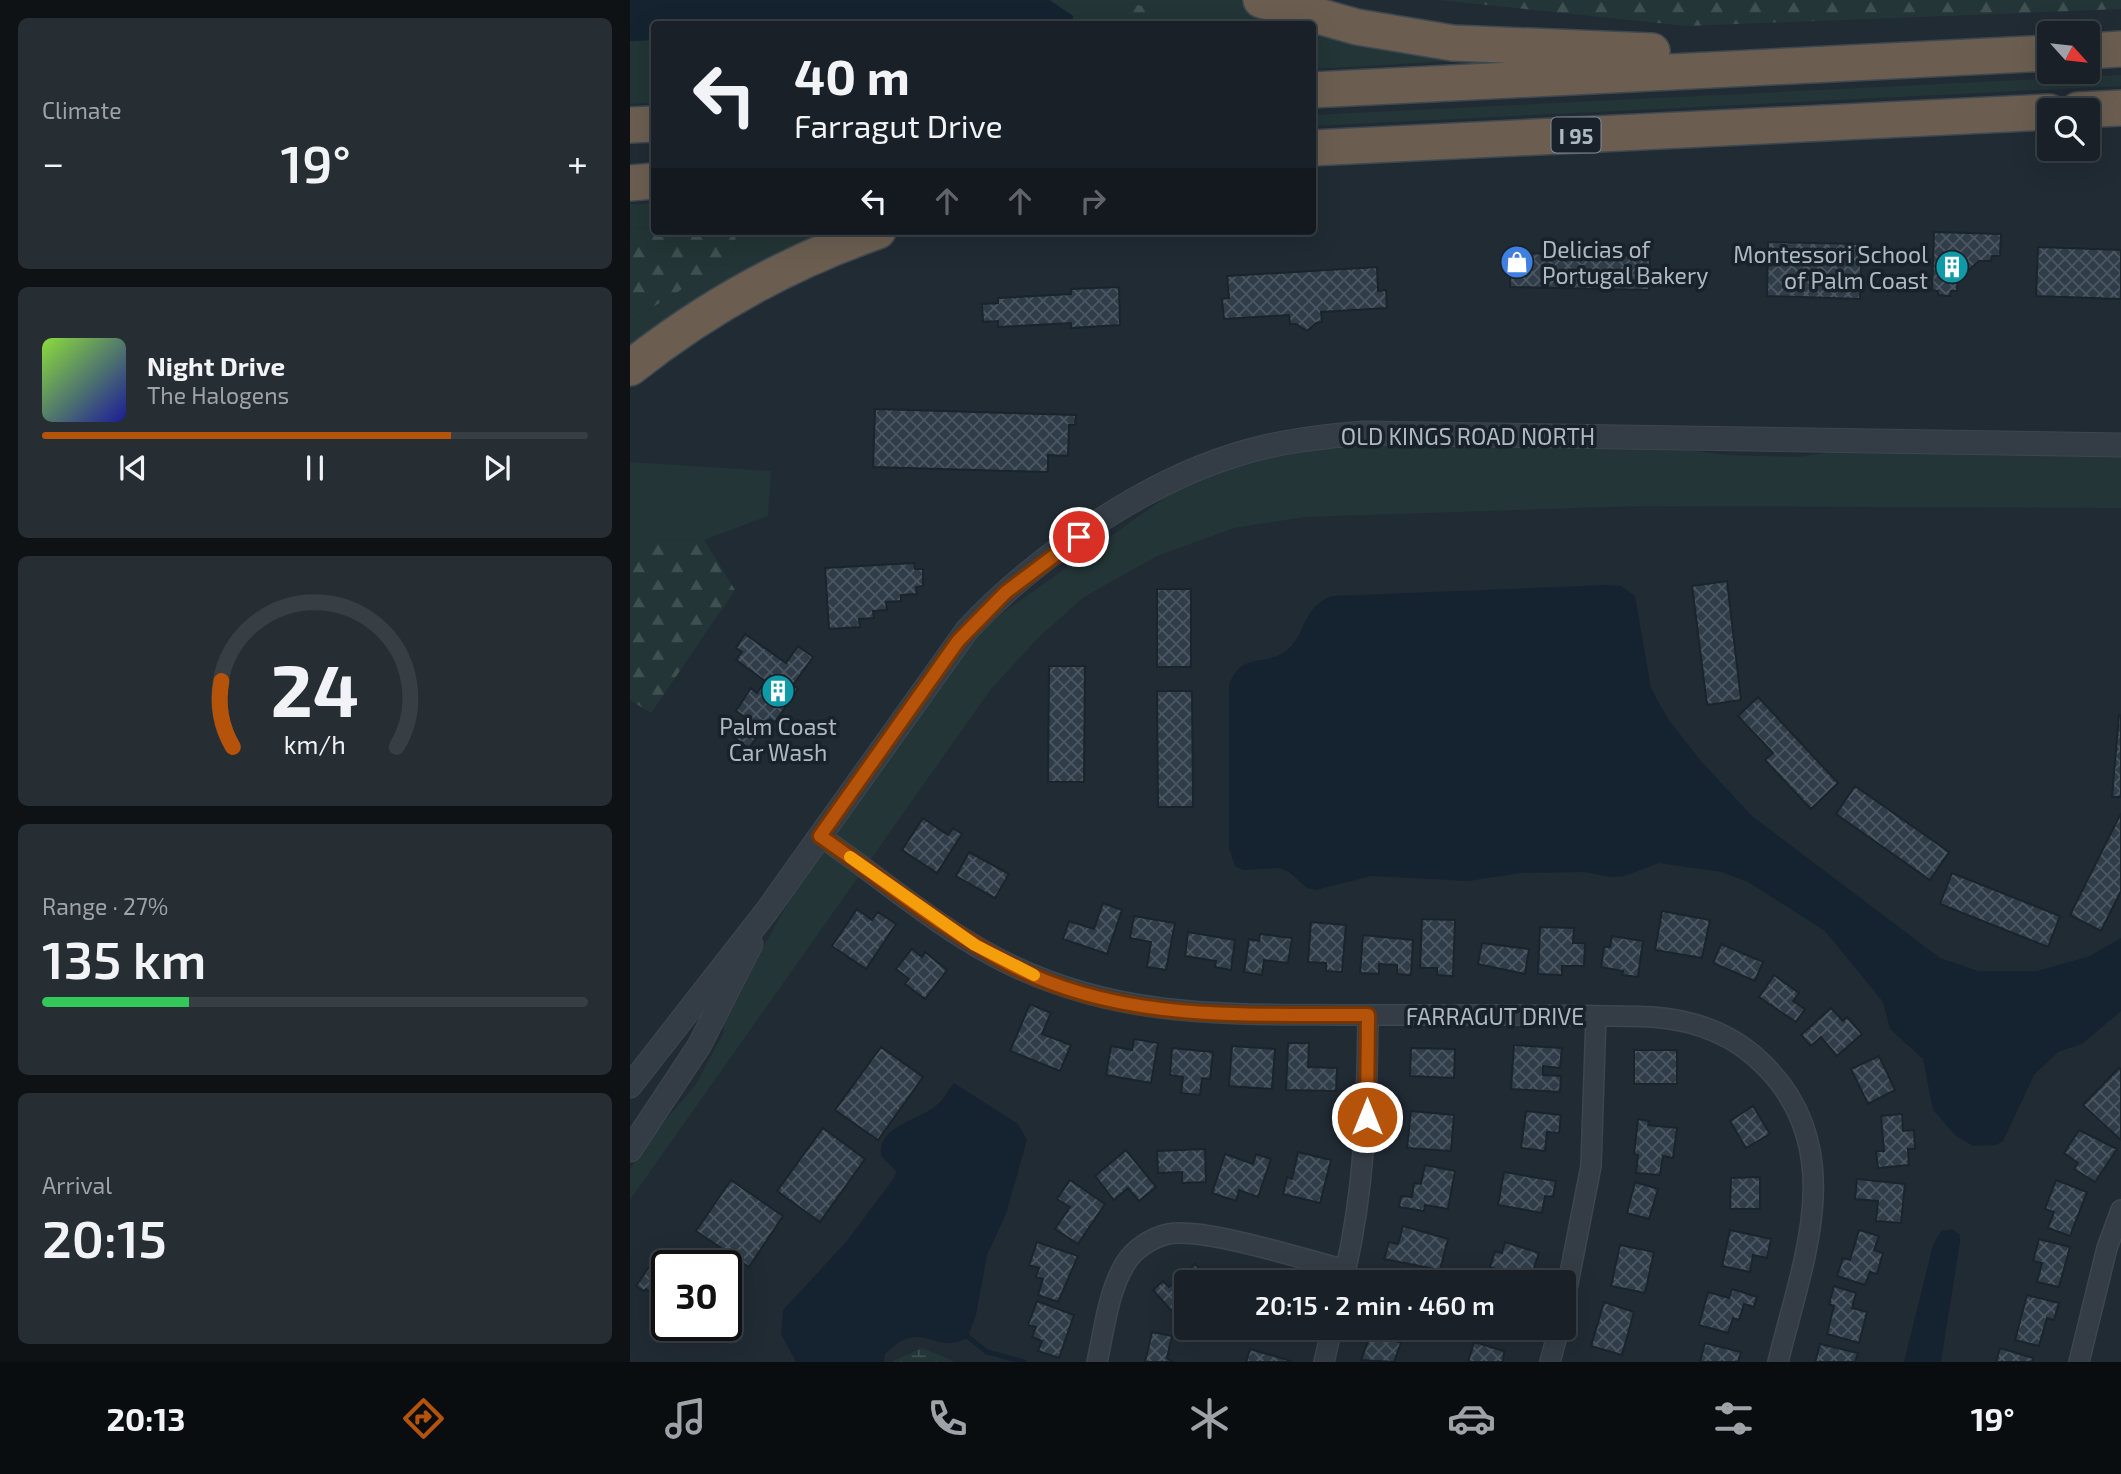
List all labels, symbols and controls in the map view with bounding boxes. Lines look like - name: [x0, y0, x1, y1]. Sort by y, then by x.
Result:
- north arrow: [2037, 21, 2100, 84]
- map controls: [2037, 21, 2100, 161]
- text: 40 m: [794, 46, 910, 105]
- icon: left: [679, 49, 770, 140]
- text: Climate: [42, 96, 122, 124]
- button: search: [2037, 98, 2100, 161]
- text: Farragut Drive: [794, 106, 1003, 144]
- road number: I 95: [1552, 118, 1600, 152]
- text: 19°: [280, 131, 351, 193]
- text: −: [42, 139, 64, 185]
- text: +: [567, 139, 588, 185]
- icon: left: [855, 182, 893, 220]
- icon: ahead: [928, 182, 966, 220]
- icon: ahead: [1001, 182, 1039, 220]
- icon: right: [1074, 182, 1112, 220]
- place label: Delicias of Portugal Bakery: [1542, 235, 1708, 289]
- place label: Montessori School of Palm Coast: [1733, 240, 1928, 294]
- shop icon: Delicias of Portugal Bakery: [1498, 243, 1536, 281]
- building icon: Montessori School of Palm Coast: [1933, 248, 1971, 286]
- text: Night Drive: [147, 350, 285, 381]
- text: The Halogens: [147, 381, 289, 409]
- street label: OLD KINGS ROAD NORTH: [1341, 422, 1595, 450]
- icon: previous: [114, 449, 152, 487]
- icon: pause: [296, 449, 334, 487]
- icon: next: [478, 449, 516, 487]
- pin: [1049, 507, 1109, 567]
- icon: arrive: [1060, 518, 1098, 556]
- text: 24: [271, 644, 359, 732]
- building icon: Palm Coast Car Wash: [759, 672, 797, 710]
- place label: Palm Coast Car Wash: [719, 712, 837, 766]
- text: km/h: [284, 729, 346, 759]
- text: Range · 27%: [42, 892, 168, 920]
- text: 135 km: [42, 927, 206, 989]
- street label: FARRAGUT DRIVE: [1406, 1002, 1584, 1030]
- position arrow: [1330, 1080, 1404, 1154]
- text: Arrival: [42, 1171, 112, 1199]
- text: 20:15: [42, 1206, 167, 1268]
- speed limit sign: 30: [651, 1250, 742, 1341]
- text: 20:15 · 2 min · 460 m: [1255, 1289, 1495, 1320]
- icon: directions: [399, 1394, 448, 1443]
- icon: music: [661, 1394, 710, 1443]
- icon: phone: [923, 1394, 972, 1443]
- icon: climate: [1185, 1394, 1234, 1443]
- icon: car: [1447, 1394, 1496, 1443]
- icon: filters: [1709, 1394, 1758, 1443]
- text: 20:13: [107, 1399, 186, 1437]
- text: 19°: [1971, 1399, 2014, 1437]

